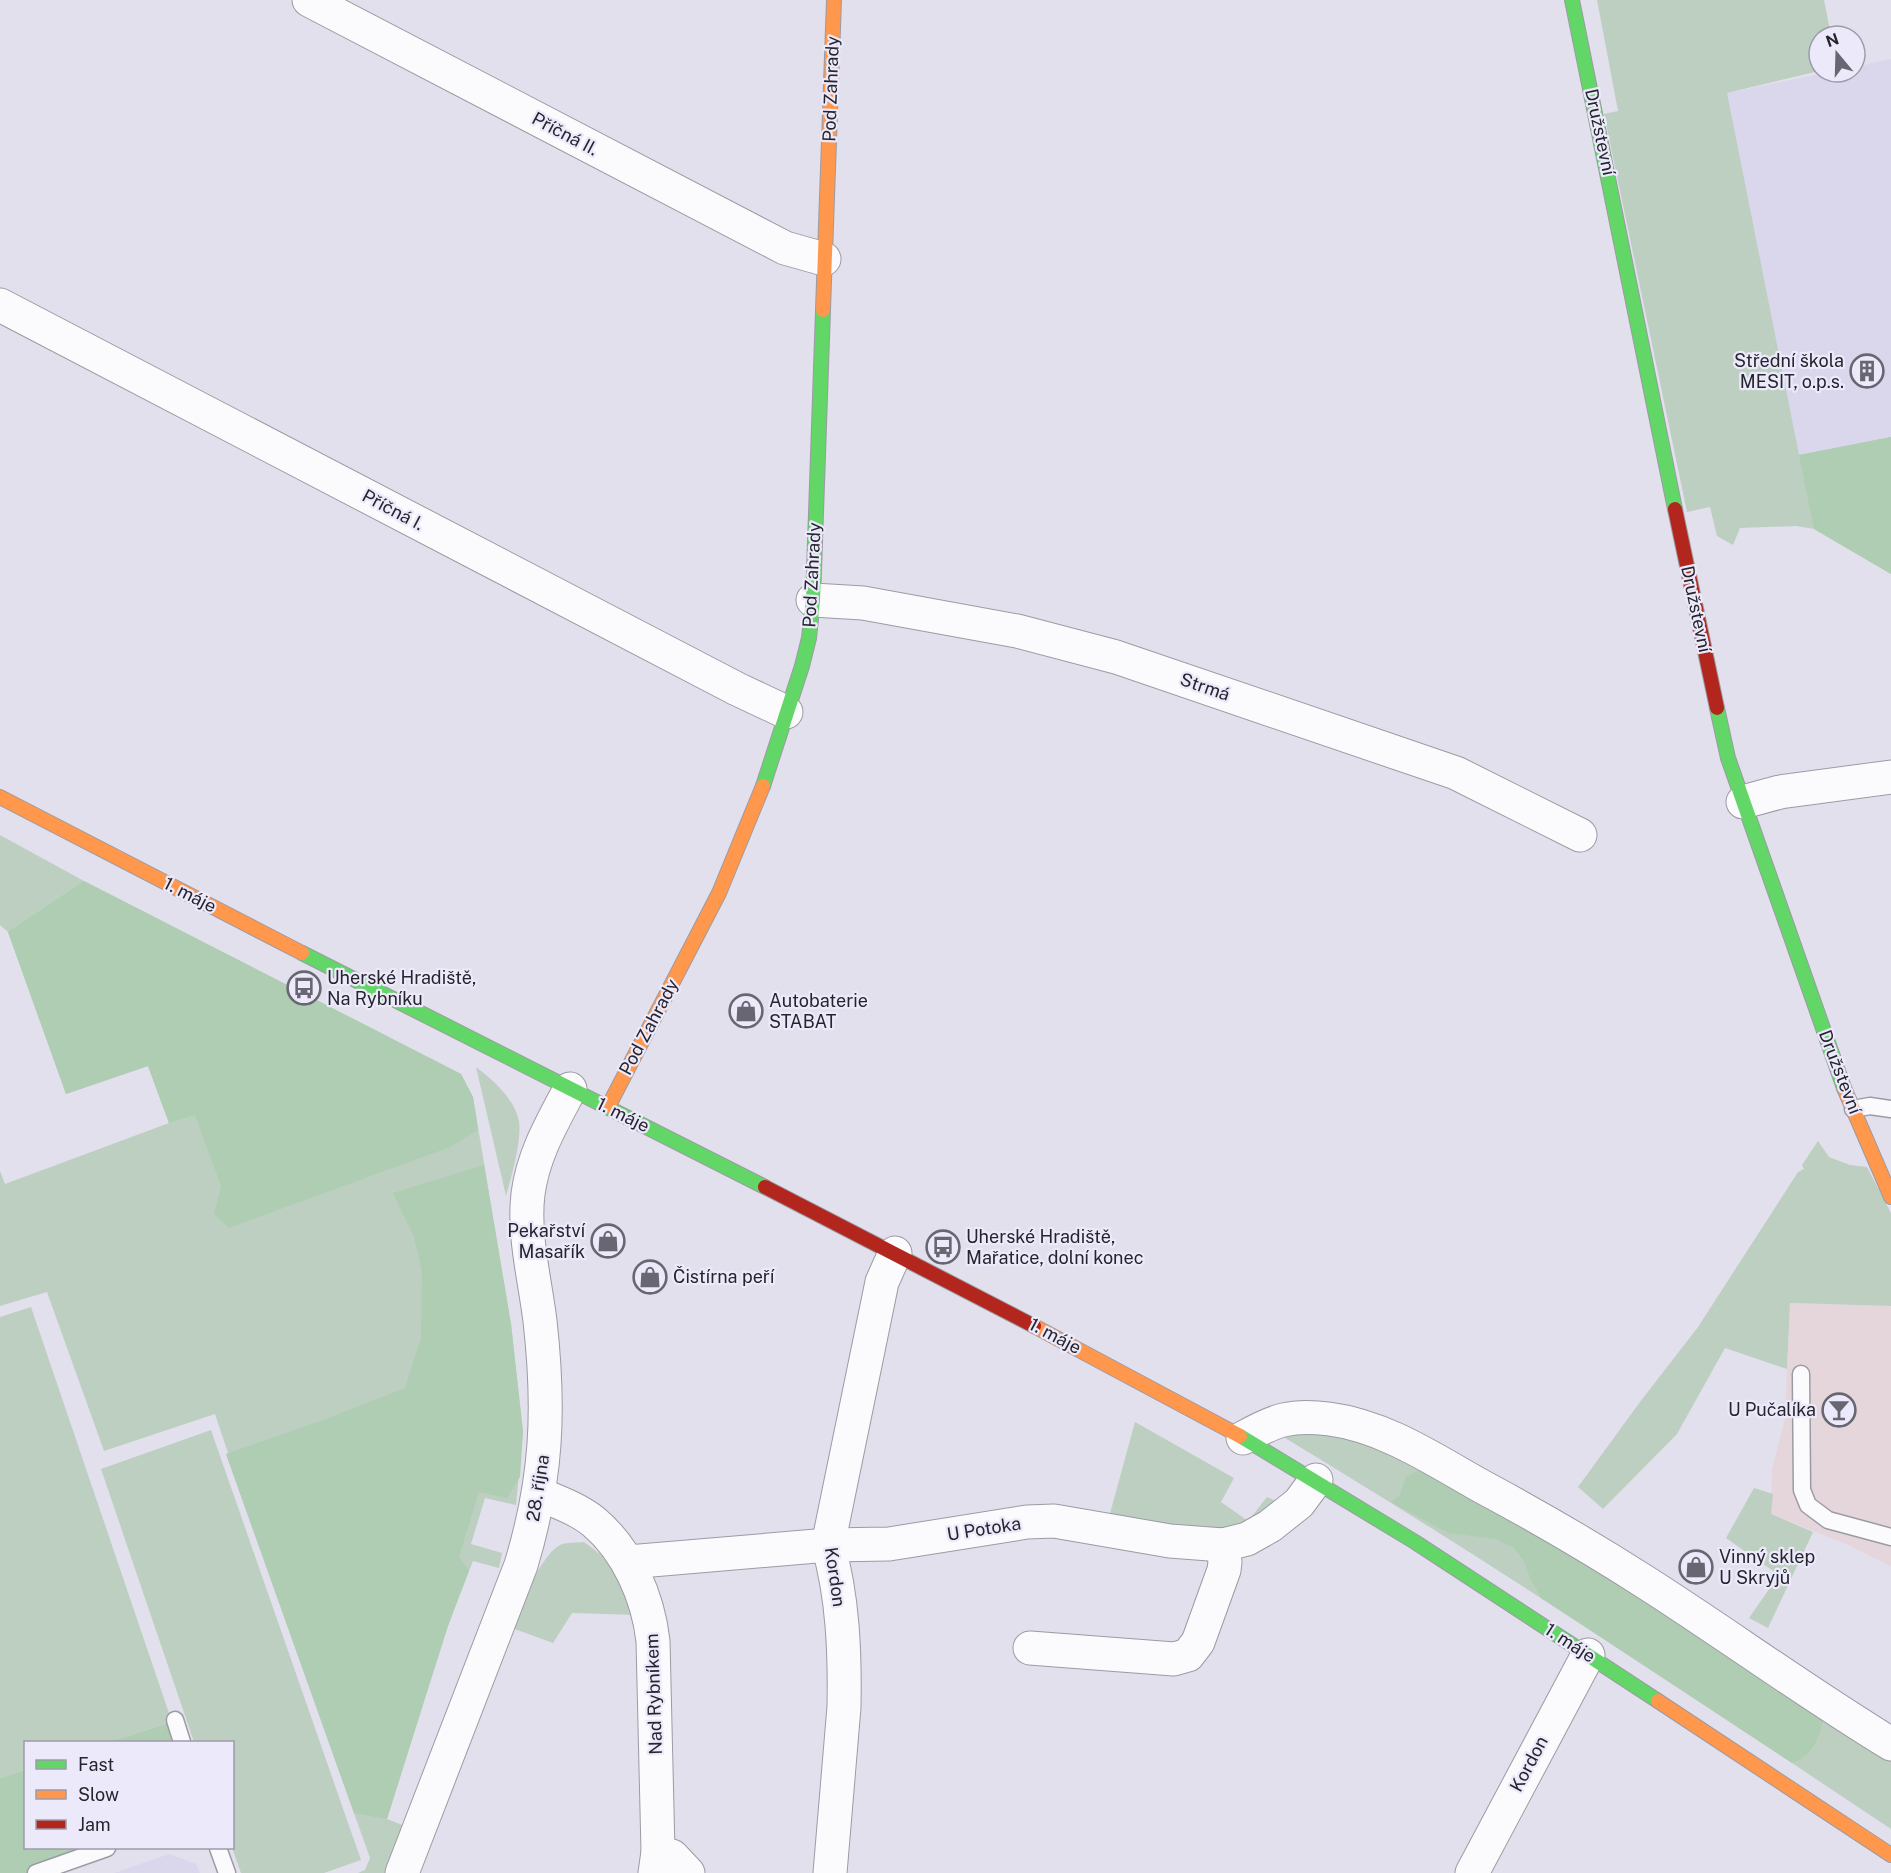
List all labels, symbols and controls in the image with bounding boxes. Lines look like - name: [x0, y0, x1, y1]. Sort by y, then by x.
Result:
- north arrow: [1807, 24, 1867, 84]
- text: N: [1823, 29, 1841, 51]
- street label: Pod Zahrady: [818, 36, 843, 142]
- street label: Družstevní: [1581, 87, 1620, 178]
- street label: Příčná II.: [529, 107, 602, 160]
- place label: Střední škola MESIT, o.p.s.: [1734, 350, 1844, 392]
- building icon: Střední škola MESIT, o.p.s.: [1849, 353, 1885, 389]
- street label: Příčná I.: [359, 485, 428, 534]
- street label: Pod Zahrady: [798, 521, 825, 628]
- street label: Družstevní: [1677, 564, 1716, 655]
- street label: Strmá: [1178, 668, 1233, 705]
- street label: 1. máje: [160, 872, 220, 917]
- place label: Uherské Hradiště, Na Rybníku: [327, 967, 476, 1009]
- bus stop icon: Uherské Hradiště, Na Rybníku: [286, 970, 322, 1006]
- street label: Pod Zahrady: [615, 975, 683, 1078]
- place label: Autobaterie STABAT: [769, 990, 868, 1032]
- shop icon: Autobaterie STABAT: [728, 993, 764, 1029]
- street label: Družstevní: [1815, 1027, 1866, 1117]
- street label: 1. máje: [593, 1093, 653, 1136]
- place label: Pekařství Masařík: [507, 1220, 586, 1262]
- shop icon: Pekařství Masařík: [590, 1223, 626, 1259]
- place label: Uherské Hradiště, Mařatice, dolní konec: [966, 1226, 1143, 1268]
- bus stop icon: Uherské Hradiště, Mařatice, dolní konec: [925, 1229, 961, 1265]
- shop icon: Čistírna peří: [632, 1259, 668, 1295]
- place label: Čistírna peří: [673, 1266, 775, 1287]
- street label: 1. máje: [1026, 1313, 1085, 1358]
- bar icon: U Pučalíka: [1821, 1392, 1857, 1428]
- place label: U Pučalíka: [1728, 1399, 1816, 1420]
- street label: 28. října: [522, 1453, 553, 1523]
- street label: U Potoka: [945, 1512, 1023, 1545]
- street label: Kordon: [821, 1546, 850, 1608]
- place label: Vinný sklep U Skryjů: [1719, 1546, 1815, 1588]
- shop icon: Vinný sklep U Skryjů: [1678, 1549, 1714, 1585]
- street label: 1. máje: [1541, 1619, 1600, 1667]
- street label: Nad Rybníkem: [641, 1633, 666, 1755]
- street label: Kordon: [1505, 1732, 1552, 1795]
- legend: [24, 1741, 234, 1849]
- text: Fast: [78, 1754, 114, 1775]
- text: Slow: [78, 1784, 119, 1805]
- text: Jam: [78, 1814, 111, 1835]

